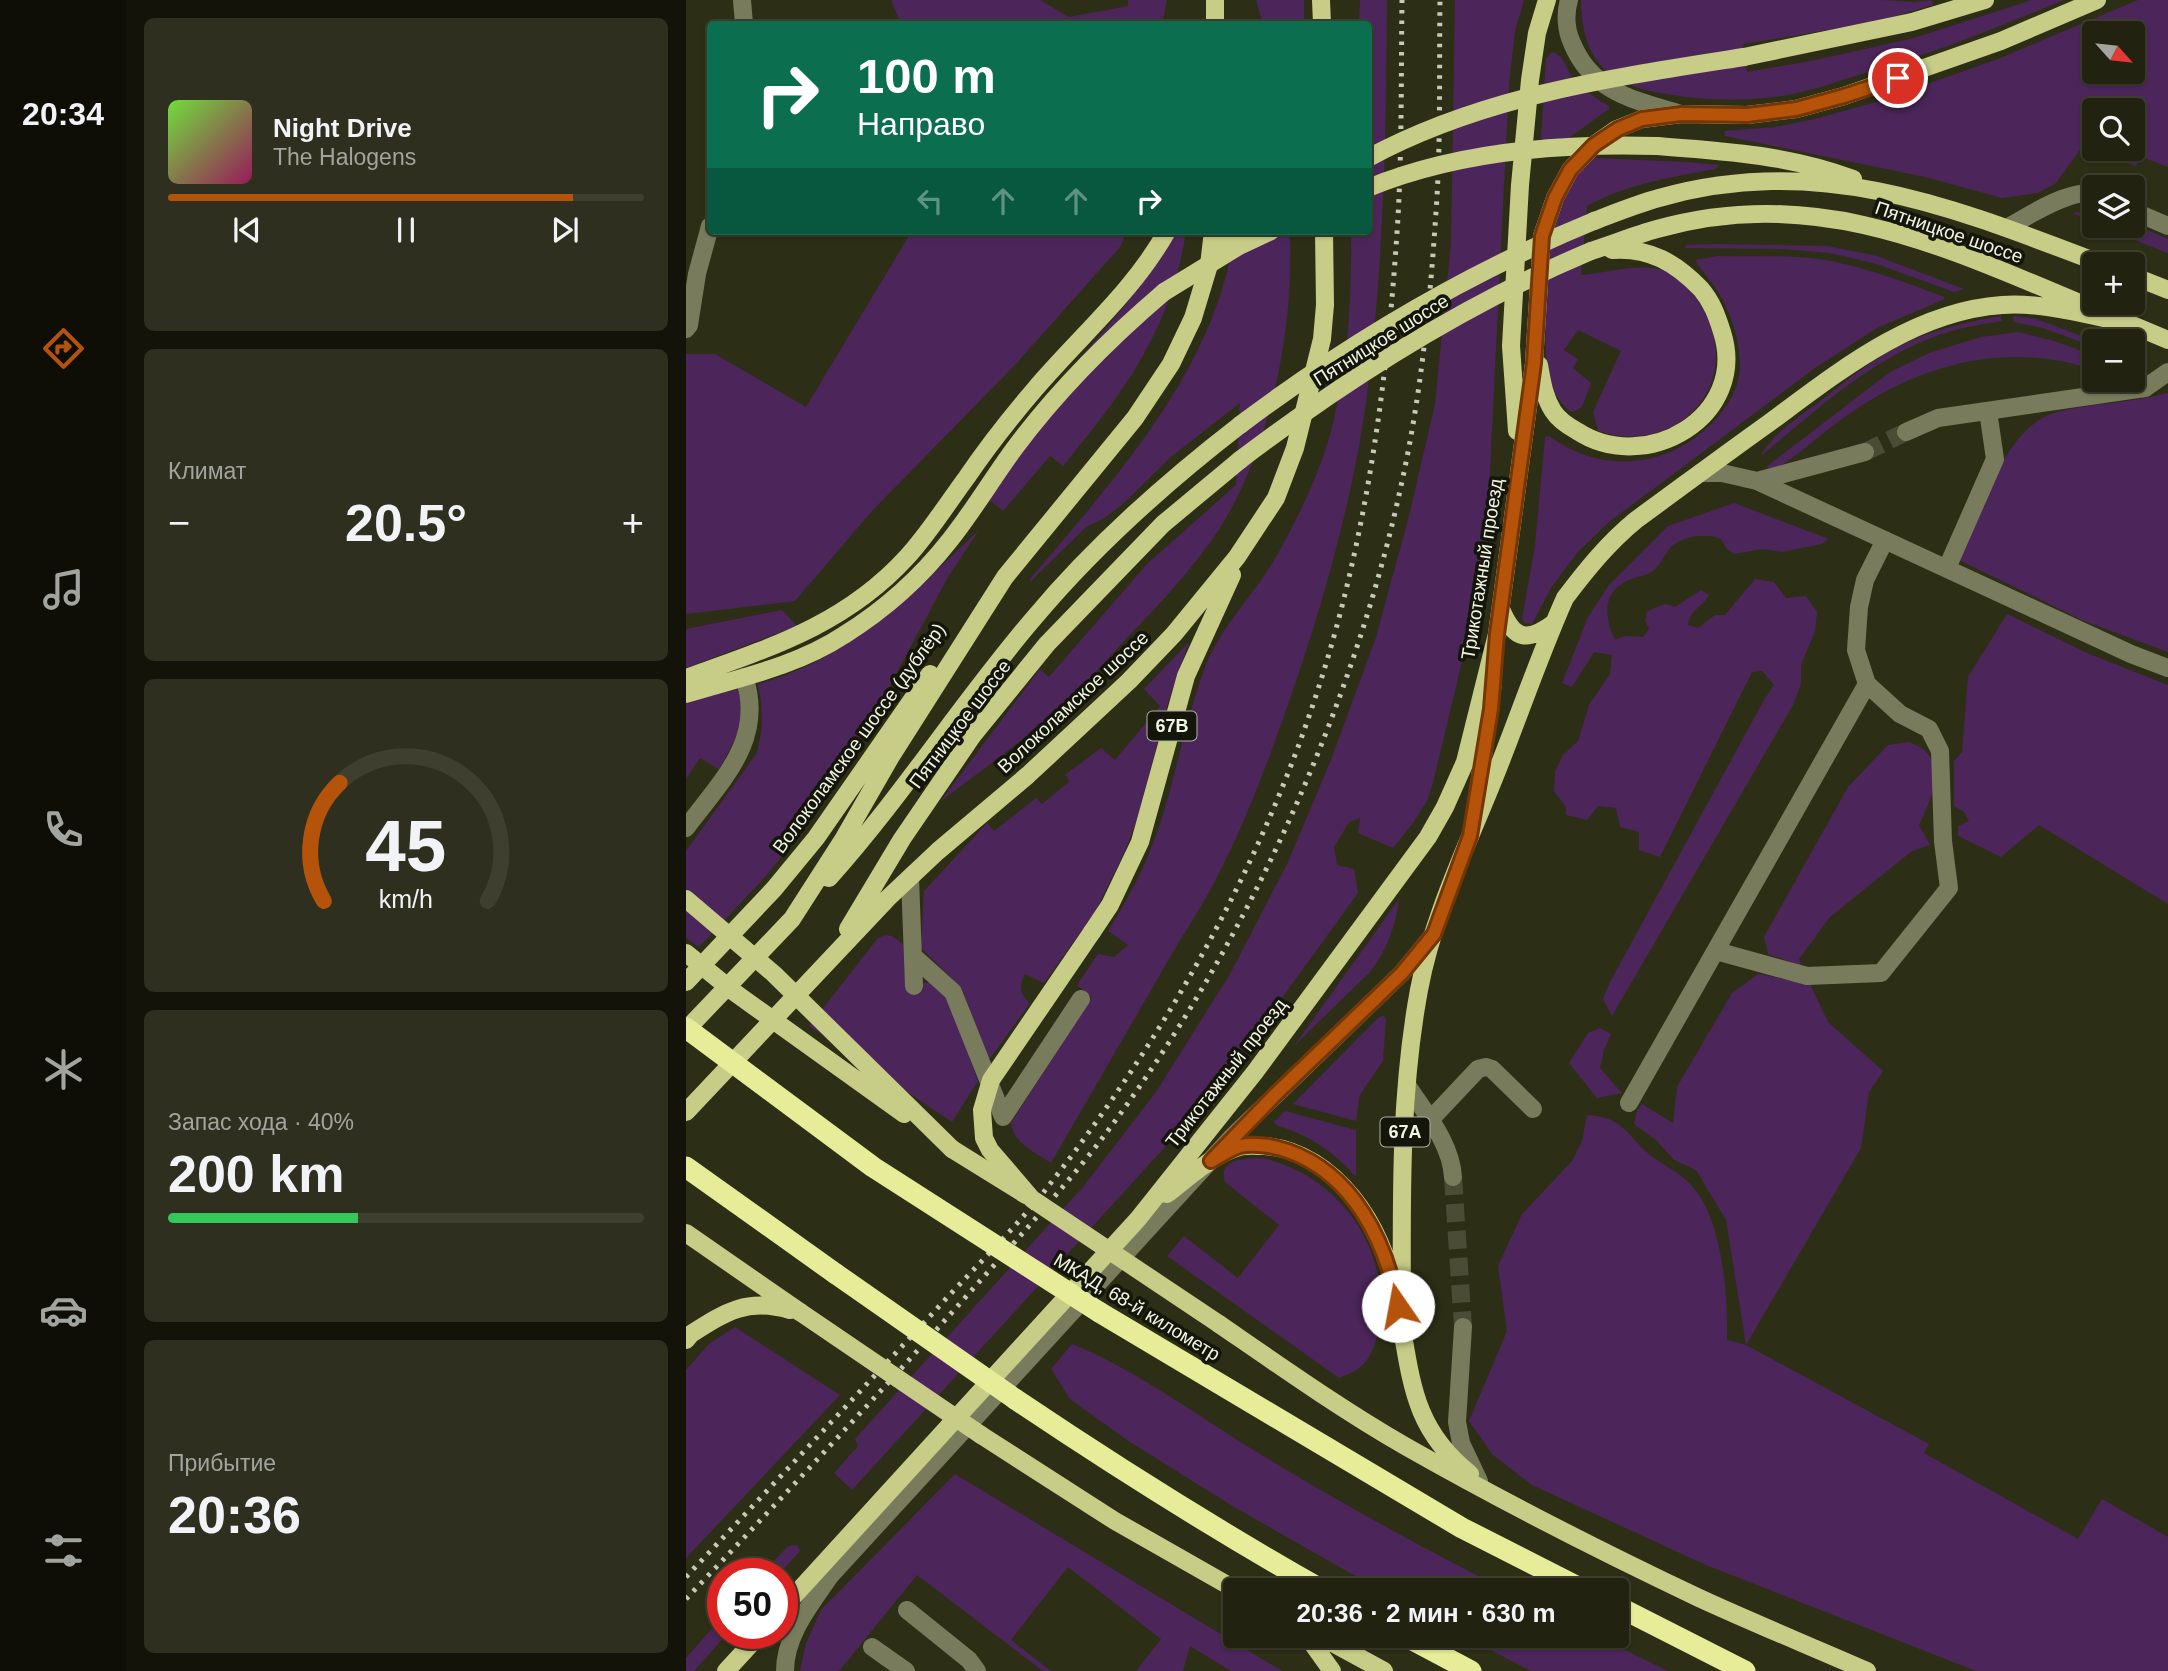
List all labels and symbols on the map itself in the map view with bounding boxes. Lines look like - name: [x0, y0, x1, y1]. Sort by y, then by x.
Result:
- north arrow: [2082, 21, 2146, 84]
- pin: [1868, 48, 1928, 108]
- street label: Пятницкое шоссе: [1872, 197, 2026, 267]
- street label: Пятницкое шоссе: [1310, 290, 1452, 390]
- street label: Трикотажный проезд: [1457, 477, 1507, 661]
- street label: Волоколамское шоссе (дублёр): [769, 619, 949, 857]
- street label: Волоколамское шоссе: [993, 627, 1153, 777]
- street label: Пятницкое шоссе: [905, 656, 1015, 792]
- road number: 67B: [1148, 712, 1196, 740]
- street label: Трикотажный проезд: [1161, 994, 1291, 1152]
- road number: 67A: [1380, 1118, 1430, 1147]
- street label: МКАД, 68-й километр: [1050, 1249, 1224, 1365]
- position arrow: [1361, 1269, 1435, 1343]
- speed limit sign: 50: [707, 1558, 798, 1649]

